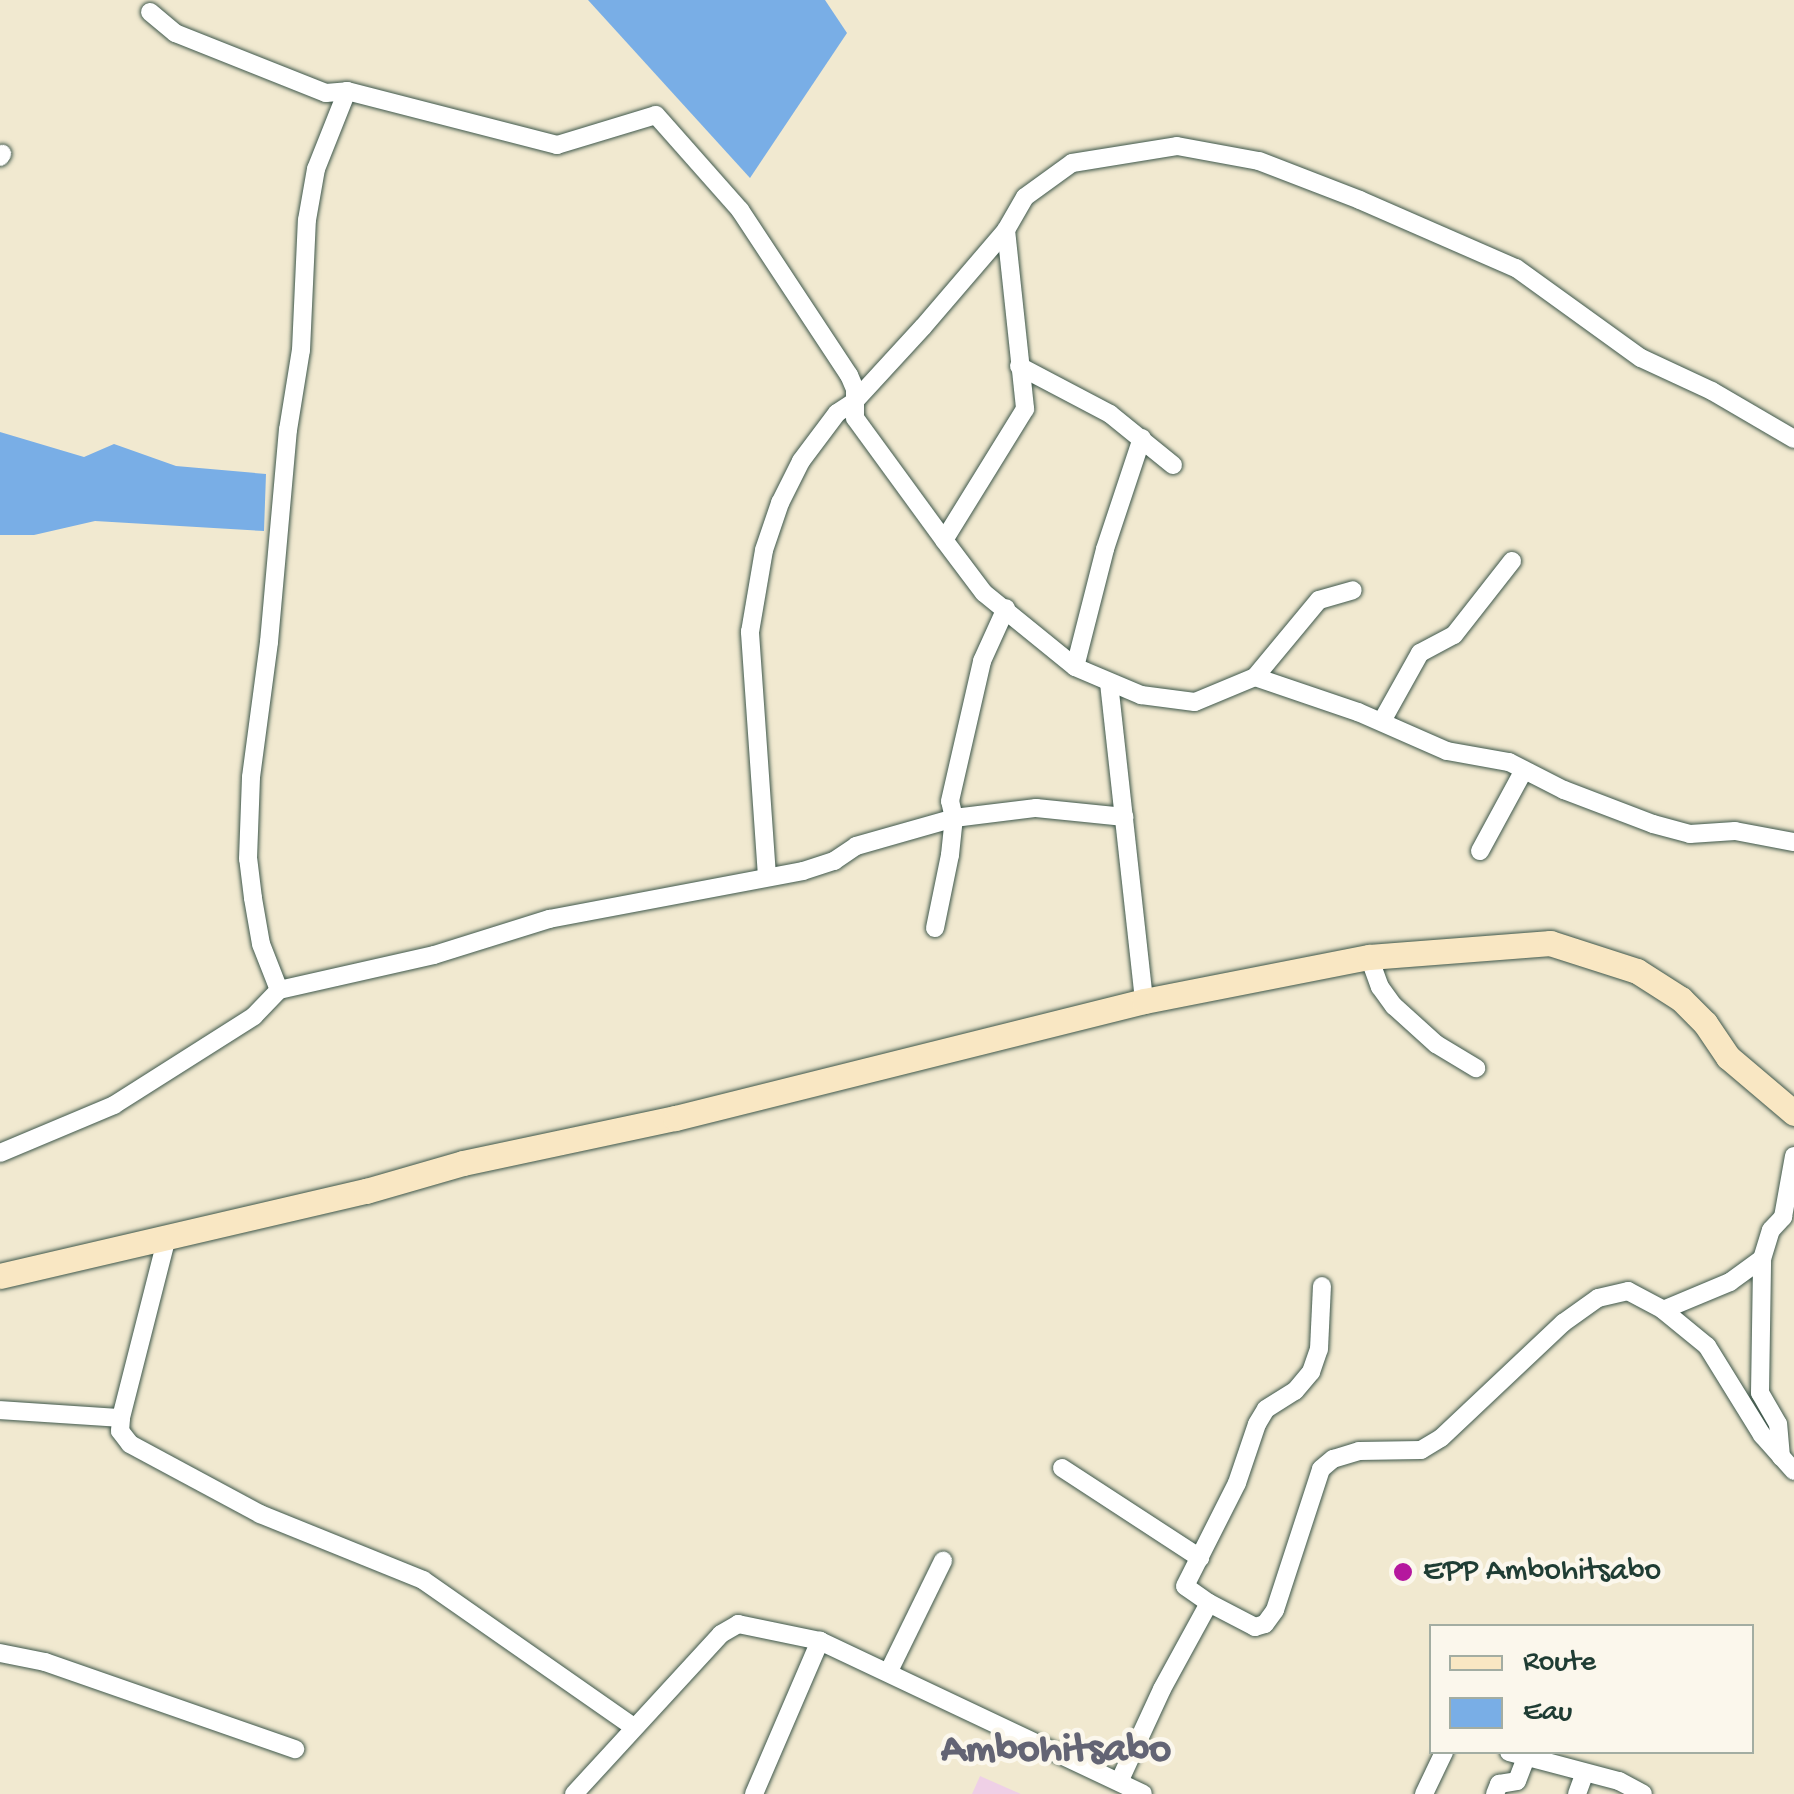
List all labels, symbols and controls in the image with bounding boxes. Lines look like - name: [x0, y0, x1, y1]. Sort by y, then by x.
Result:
- place label: EPP Ambohitsabo: [1423, 1553, 1661, 1591]
- marker: EPP Ambohitsabo: [1392, 1561, 1414, 1583]
- legend: [1429, 1624, 1754, 1754]
- text: Route: [1523, 1646, 1596, 1681]
- text: Eau: [1523, 1696, 1572, 1731]
- district label: Ambohitsabo: [941, 1727, 1171, 1777]

